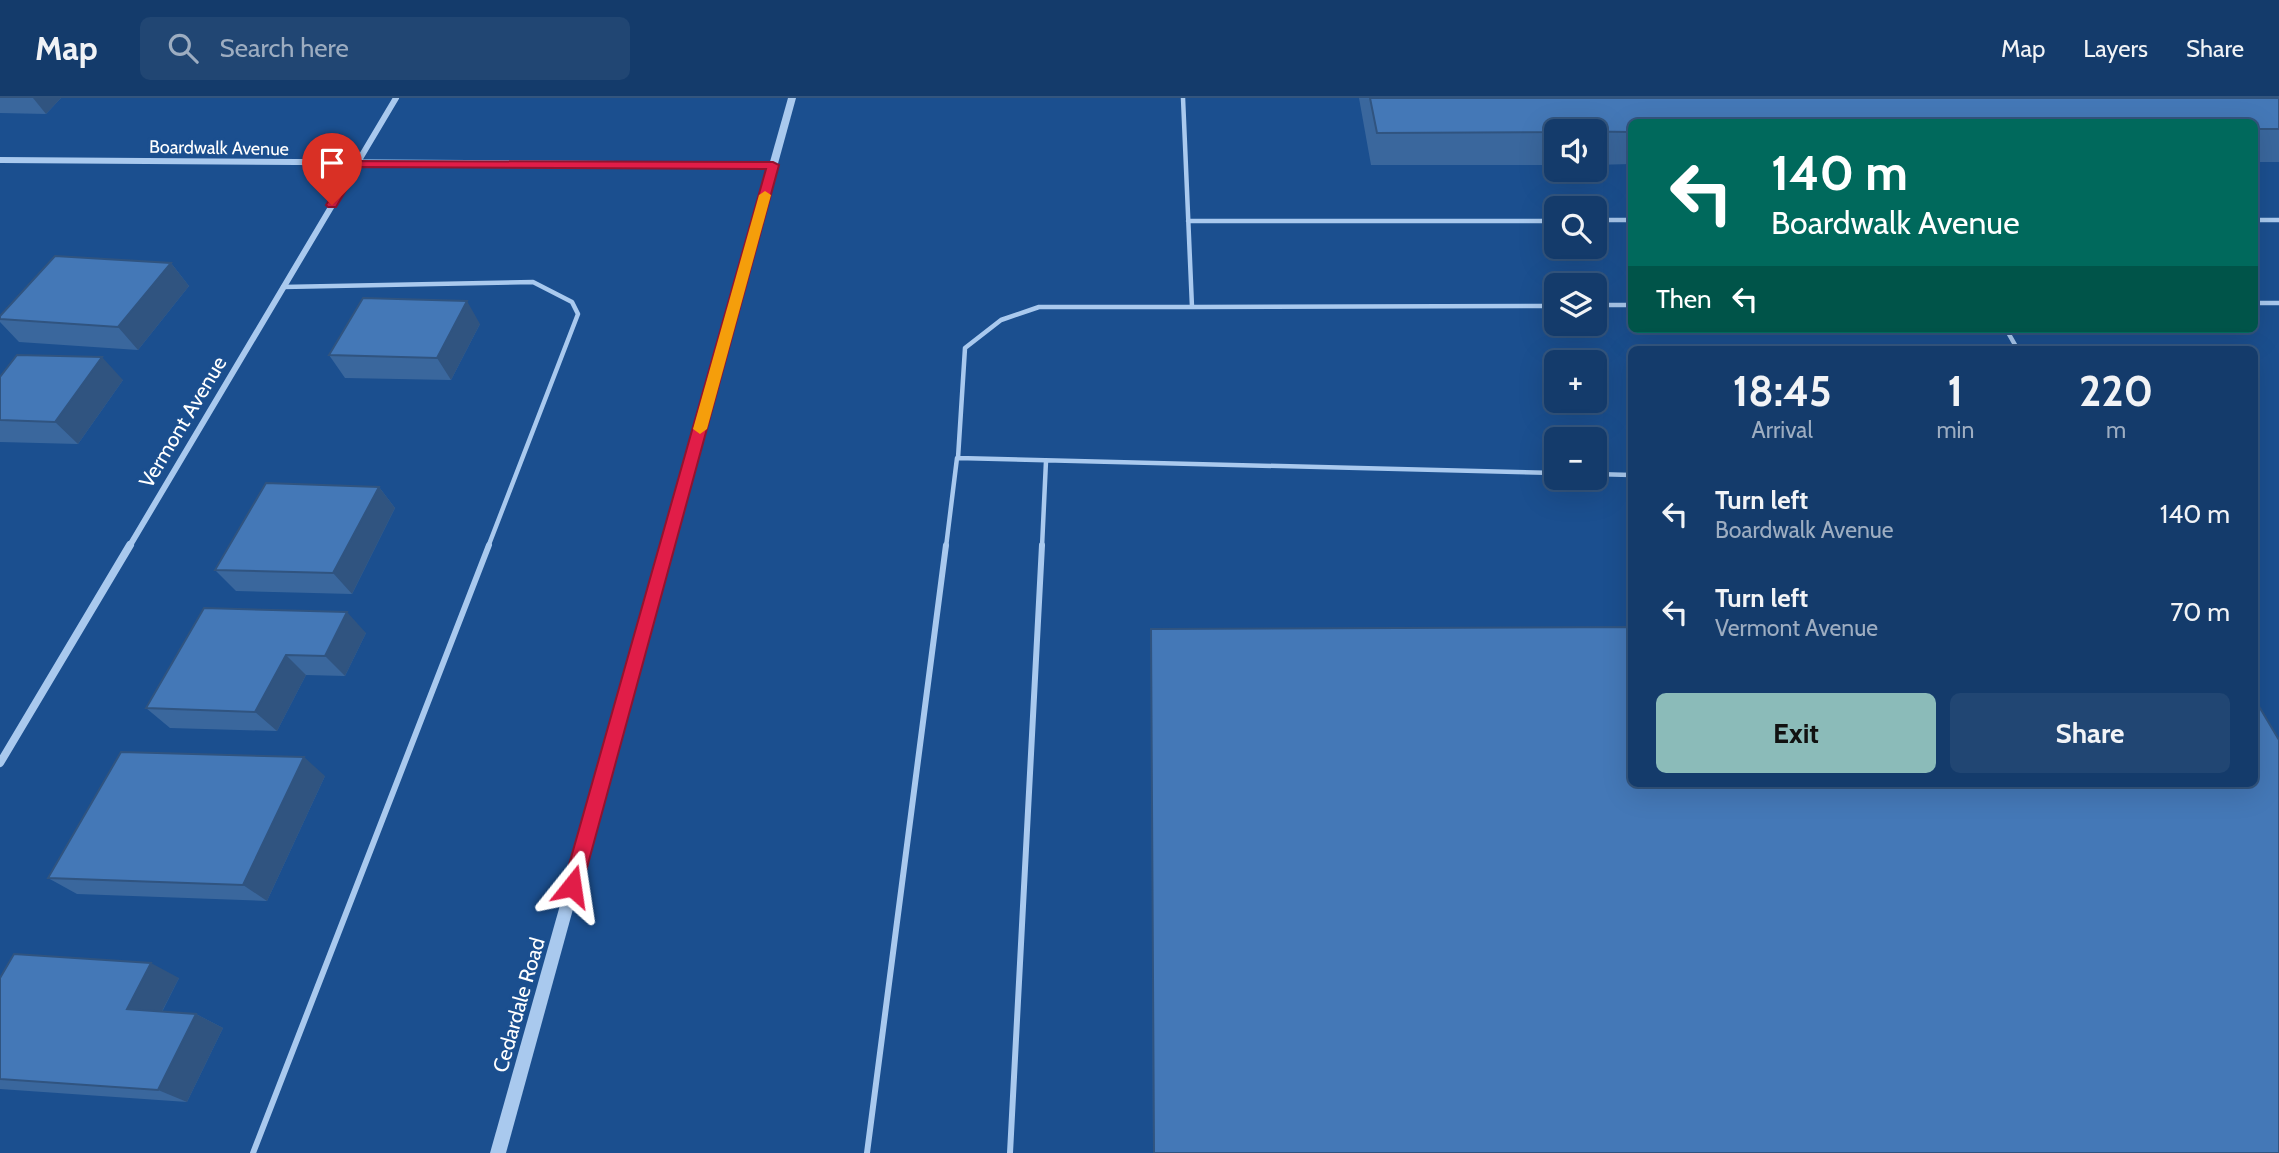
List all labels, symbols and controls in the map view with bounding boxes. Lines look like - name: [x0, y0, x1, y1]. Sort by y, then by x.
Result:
- search box: [140, 17, 630, 80]
- text: Map: [35, 28, 98, 68]
- icon: search: [164, 29, 202, 67]
- text: Search here: [220, 32, 349, 64]
- text: Map: [2001, 34, 2045, 63]
- text: Layers: [2083, 34, 2148, 63]
- text: Share: [2186, 34, 2244, 63]
- map controls: [1544, 119, 1607, 490]
- button: sound: [1544, 119, 1607, 182]
- pin: [302, 133, 362, 205]
- street label: Boardwalk Avenue: [149, 136, 289, 160]
- text: 140 m: [1771, 143, 1908, 202]
- icon: arrive: [313, 144, 351, 182]
- icon: left: [1656, 147, 1747, 238]
- button: search: [1544, 196, 1607, 259]
- text: Boardwalk Avenue: [1771, 203, 2020, 242]
- button: layers: [1544, 273, 1607, 336]
- icon: left: [1726, 280, 1764, 318]
- text: Then: [1656, 283, 1712, 315]
- button: +: [1544, 350, 1607, 413]
- street label: Vermont Avenue: [134, 351, 232, 492]
- text: 18:45: [1733, 365, 1832, 417]
- text: 1: [1948, 365, 1963, 417]
- text: 220: [2079, 365, 2153, 417]
- text: Arrival: [1752, 416, 1813, 444]
- text: min: [1936, 416, 1974, 444]
- text: m: [2106, 416, 2126, 444]
- button: −: [1544, 427, 1607, 490]
- text: Turn left: [1715, 484, 1808, 516]
- icon: left: [1656, 495, 1694, 533]
- text: 140 m: [2160, 498, 2230, 530]
- text: Boardwalk Avenue: [1715, 516, 1894, 544]
- text: Turn left: [1715, 582, 1808, 614]
- icon: left: [1656, 593, 1694, 631]
- text: 70 m: [2170, 596, 2230, 628]
- text: Vermont Avenue: [1715, 614, 1878, 642]
- button: Exit: [1656, 693, 1936, 773]
- button: Share: [1950, 693, 2230, 773]
- position arrow: [535, 849, 609, 923]
- street label: Cedardale Road: [487, 935, 550, 1075]

